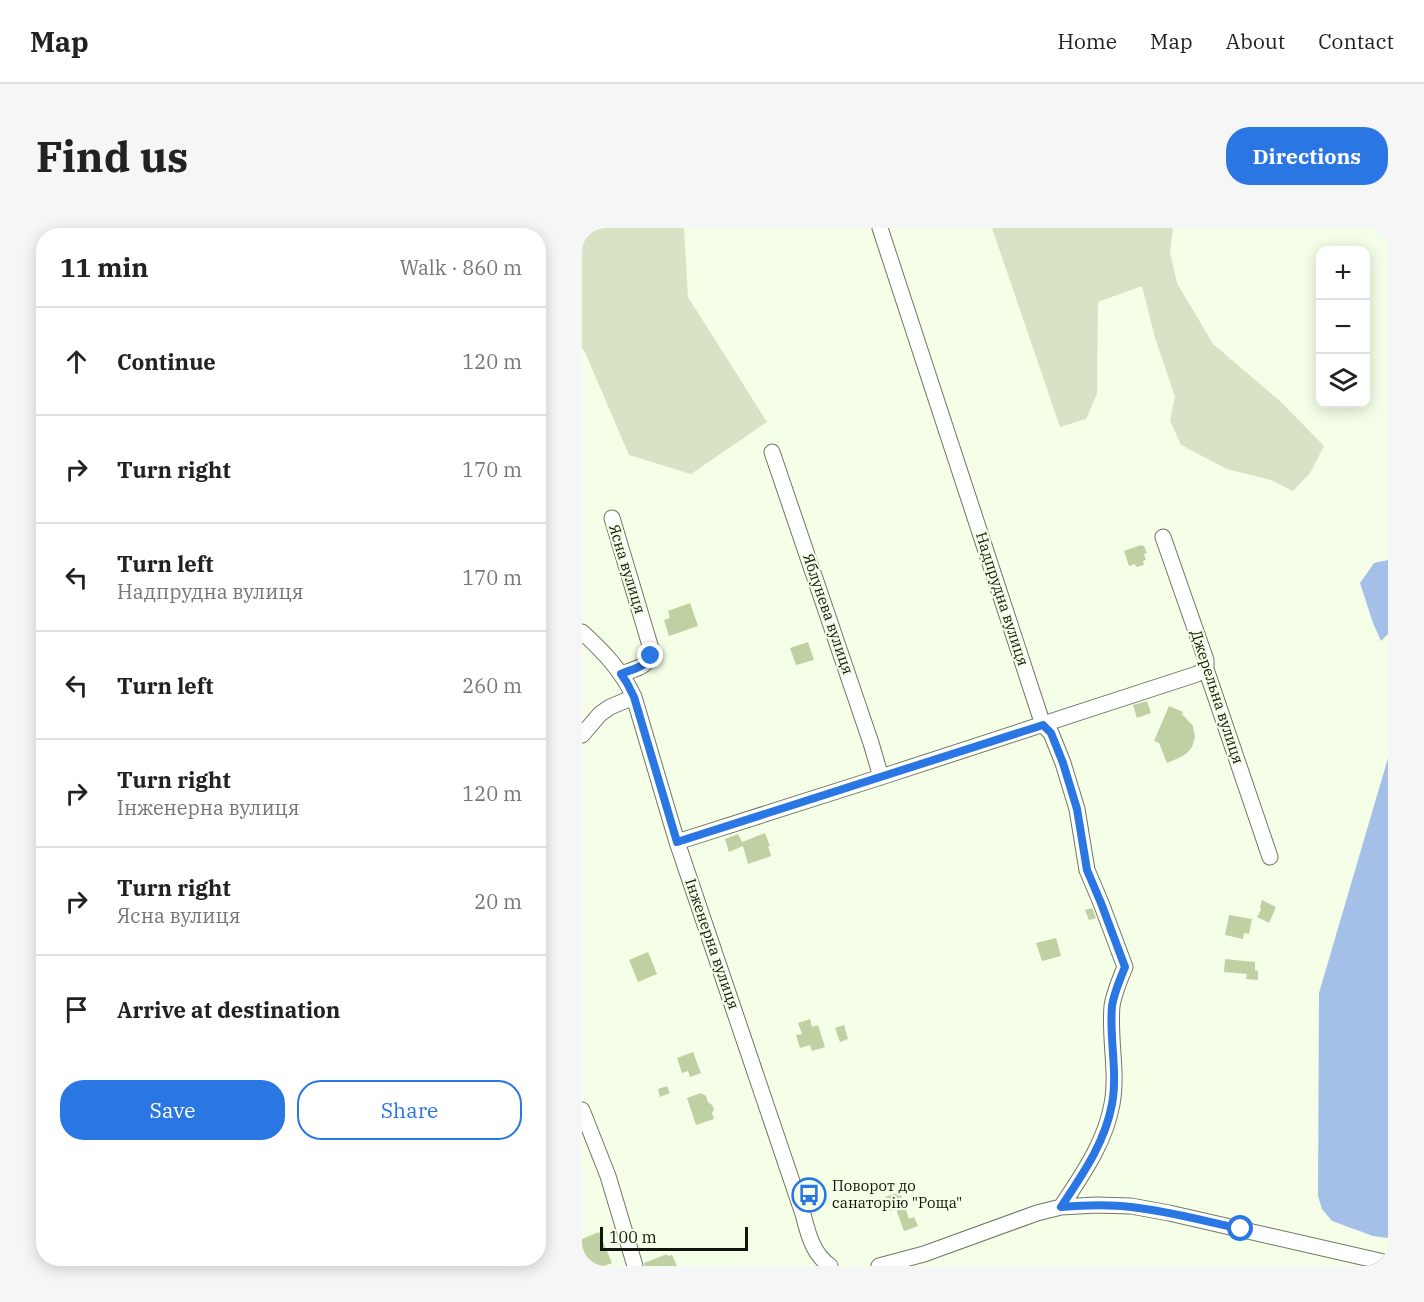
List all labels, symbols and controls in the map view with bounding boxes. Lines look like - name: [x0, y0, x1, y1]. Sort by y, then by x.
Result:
- text: Map: [30, 23, 89, 60]
- text: Home: [1057, 27, 1117, 55]
- text: Map: [1150, 27, 1193, 55]
- text: About: [1226, 27, 1285, 55]
- text: Contact: [1318, 27, 1394, 55]
- button: Directions: [1226, 127, 1388, 185]
- text: Find us: [36, 129, 188, 184]
- map controls: [1316, 246, 1370, 408]
- button: +: [1316, 246, 1370, 300]
- text: 11 min: [60, 250, 148, 284]
- text: Walk · 860 m: [400, 254, 522, 281]
- button: −: [1316, 300, 1370, 354]
- icon: ahead: [60, 345, 93, 378]
- text: Continue: [117, 347, 216, 376]
- text: 120 m: [462, 348, 522, 375]
- button: layers: [1316, 354, 1370, 408]
- icon: right: [60, 453, 93, 486]
- text: Turn right: [117, 455, 231, 484]
- text: 170 m: [462, 456, 522, 483]
- street label: Ясна вулиця: [605, 522, 650, 616]
- street label: Надпрудна вулиця: [972, 529, 1033, 668]
- text: Turn left: [117, 549, 213, 578]
- street label: Яблунева вулиця: [799, 551, 858, 677]
- icon: left: [60, 561, 93, 594]
- text: 170 m: [462, 564, 522, 591]
- text: Надпрудна вулиця: [117, 578, 303, 605]
- street label: Джерельна вулиця: [1187, 627, 1248, 766]
- route end: [637, 642, 663, 668]
- icon: left: [60, 669, 93, 702]
- text: Turn left: [117, 671, 213, 700]
- text: 260 m: [462, 672, 522, 699]
- text: Turn right: [117, 765, 231, 794]
- icon: right: [60, 777, 93, 810]
- text: 120 m: [462, 780, 522, 807]
- text: Інженерна вулиця: [117, 794, 300, 821]
- text: Turn right: [117, 873, 231, 902]
- street label: Інженерна вулиця: [681, 876, 744, 1012]
- icon: right: [60, 885, 93, 918]
- text: 20 m: [474, 888, 522, 915]
- text: Ясна вулиця: [117, 902, 241, 929]
- icon: arrive: [60, 993, 93, 1026]
- text: Arrive at destination: [117, 995, 340, 1024]
- button: Save: [60, 1080, 285, 1140]
- button: Share: [297, 1080, 522, 1140]
- place label: Поворот до санаторію "Роща": [832, 1176, 962, 1212]
- bus stop icon: Поворот до санаторію "Роща": [791, 1177, 827, 1213]
- route start: [1227, 1215, 1253, 1241]
- scale bar: [600, 1224, 748, 1252]
- text: 100 m: [609, 1227, 657, 1247]

